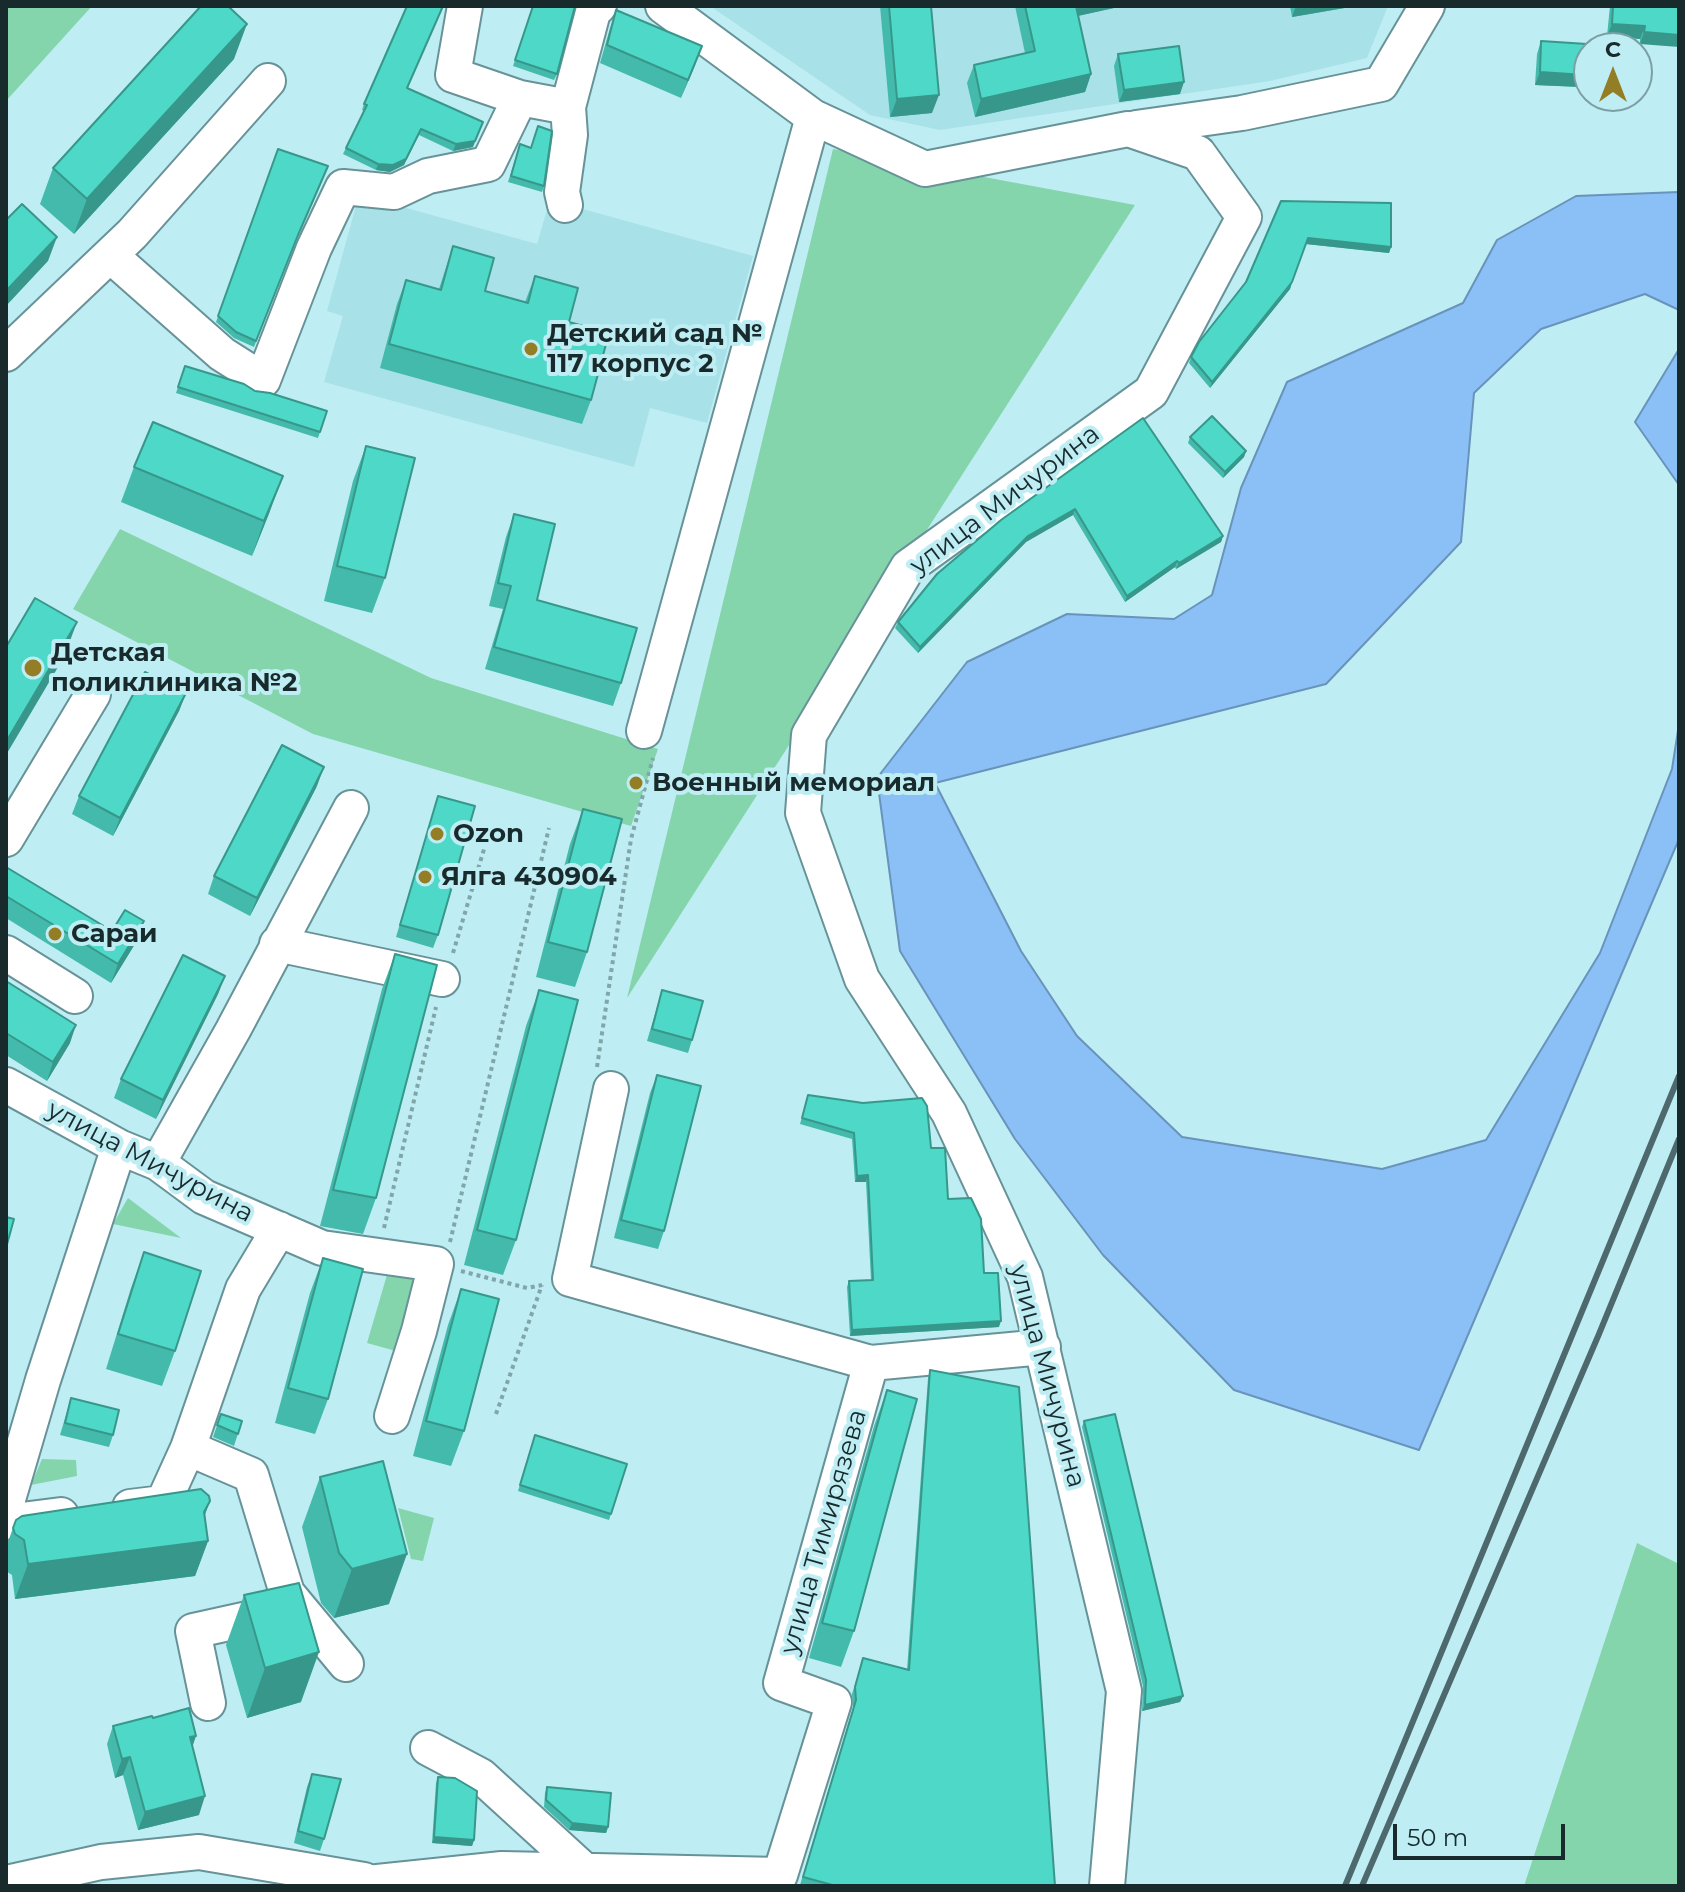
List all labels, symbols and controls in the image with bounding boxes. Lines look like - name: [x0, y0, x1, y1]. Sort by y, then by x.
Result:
- north arrow: [1573, 32, 1653, 112]
- text: С: [1605, 36, 1621, 63]
- place label: Детский сад № 117 корпус 2: [547, 318, 763, 380]
- marker: Детский сад № 117 корпус 2: [522, 340, 540, 358]
- street label: улица Мичурина: [904, 419, 1106, 581]
- place label: Детская поликлиника №2: [51, 637, 297, 698]
- marker: Детская поликлиника №2: [22, 657, 44, 679]
- place label: Военный мемориал: [652, 767, 935, 799]
- marker: Военный мемориал: [627, 774, 645, 792]
- place label: Ozon: [453, 818, 524, 850]
- marker: Ozon: [428, 825, 446, 843]
- place label: Ялга 430904: [441, 861, 617, 893]
- marker: Ялга 430904: [416, 868, 434, 886]
- place label: Сараи: [71, 918, 157, 950]
- marker: Сараи: [46, 925, 64, 943]
- street label: улица Мичурина: [41, 1094, 259, 1230]
- street label: улица Мичурина: [1002, 1261, 1092, 1491]
- street label: улица Тимирязева: [774, 1406, 874, 1658]
- scale bar: [1397, 1808, 1569, 1858]
- text: 50 m: [1407, 1823, 1468, 1852]

